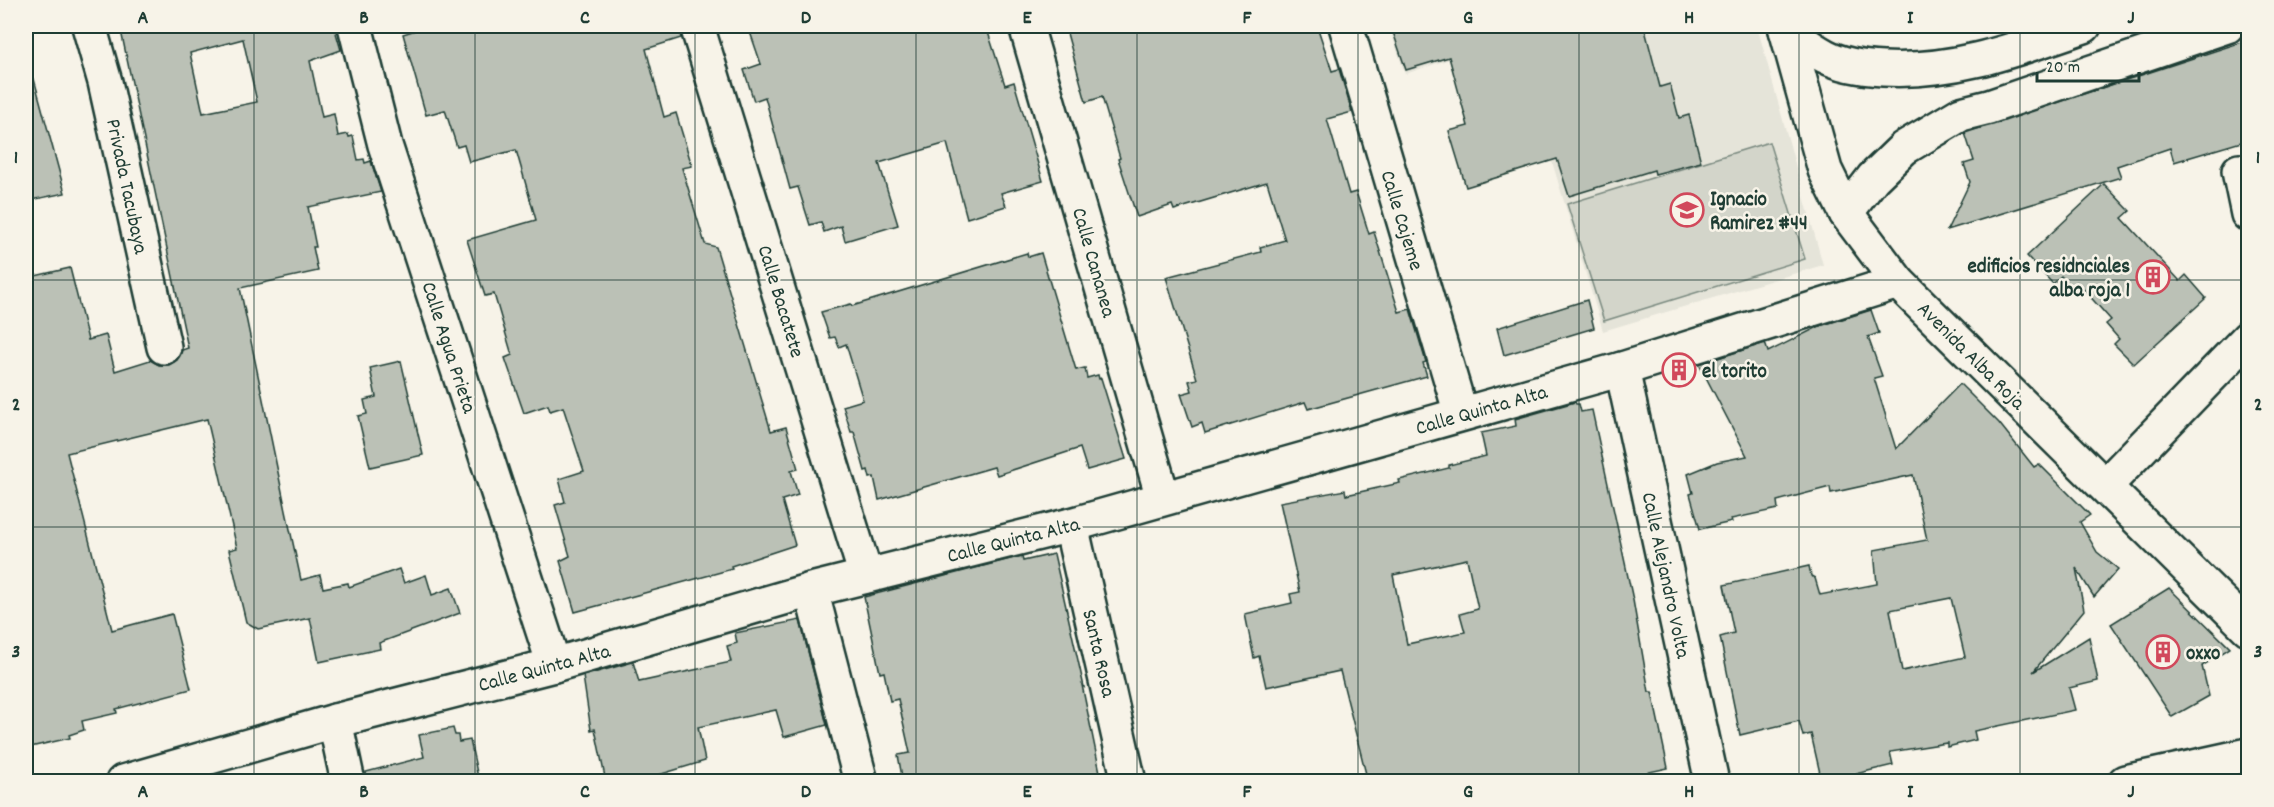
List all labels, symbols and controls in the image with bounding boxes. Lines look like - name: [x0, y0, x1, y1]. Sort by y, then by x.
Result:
- text: A: [138, 5, 149, 33]
- text: B: [359, 5, 369, 33]
- text: C: [580, 5, 590, 33]
- text: D: [801, 5, 812, 33]
- text: E: [1022, 5, 1032, 33]
- text: F: [1243, 5, 1253, 33]
- text: G: [1463, 5, 1473, 33]
- text: H: [1684, 5, 1694, 33]
- text: I: [1907, 5, 1914, 33]
- text: J: [2127, 5, 2135, 33]
- scale bar: [2037, 45, 2139, 83]
- text: 20 m: [2046, 56, 2080, 81]
- street label: Privada Tacubaya: [96, 116, 154, 258]
- text: 1: [14, 145, 18, 173]
- text: 1: [2256, 145, 2260, 173]
- street label: Calle Cajeme: [1371, 167, 1430, 274]
- place label: Ignacio Ramirez #44: [1710, 186, 1808, 240]
- school or university icon: Ignacio Ramirez #44: [1669, 192, 1705, 228]
- street label: Calle Cananea: [1062, 204, 1122, 322]
- street label: Calle Bacatete: [748, 242, 810, 362]
- place label: edificios residnciales alba roja 1: [1968, 253, 2130, 307]
- building icon: edificios residnciales alba roja 1: [2135, 259, 2171, 295]
- street label: Calle Agua Prieta: [412, 278, 483, 419]
- street label: Avenida Alba Roja: [1909, 296, 2032, 419]
- building icon: el torito: [1661, 352, 1697, 388]
- place label: el torito: [1702, 358, 1767, 388]
- street label: Calle Quinta Alta: [1413, 378, 1552, 445]
- text: 2: [12, 392, 20, 420]
- text: 2: [2254, 392, 2262, 420]
- street label: Calle Alejandro Volta: [1632, 490, 1697, 662]
- street label: Calle Quinta Alta: [944, 511, 1084, 573]
- street label: Santa Rosa: [1072, 607, 1122, 702]
- building icon: oxxo: [2145, 634, 2181, 670]
- street label: Calle Quinta Alta: [475, 638, 615, 702]
- text: 3: [12, 639, 20, 667]
- text: 3: [2254, 639, 2262, 667]
- place label: oxxo: [2186, 640, 2220, 670]
- text: A: [138, 779, 149, 807]
- text: B: [359, 779, 369, 807]
- text: C: [580, 779, 590, 807]
- text: D: [801, 779, 812, 807]
- text: E: [1022, 779, 1032, 807]
- text: F: [1243, 779, 1253, 807]
- text: G: [1463, 779, 1473, 807]
- text: H: [1684, 779, 1694, 807]
- text: I: [1907, 779, 1914, 807]
- text: J: [2127, 779, 2135, 807]

